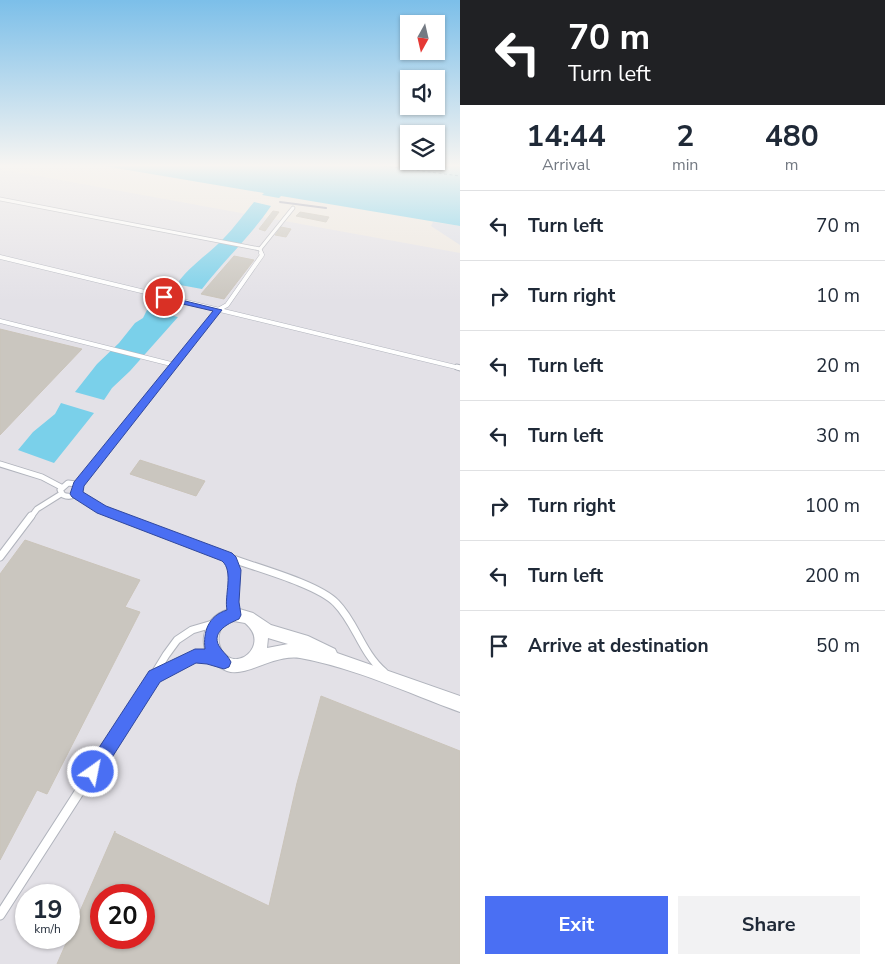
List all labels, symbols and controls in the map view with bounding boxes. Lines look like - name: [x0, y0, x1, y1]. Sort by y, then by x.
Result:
- text: 70 m: [568, 14, 650, 61]
- north arrow: [400, 15, 445, 60]
- map controls: [400, 15, 445, 170]
- icon: left: [485, 20, 550, 85]
- text: Turn left: [568, 59, 651, 89]
- button: sound: [400, 70, 445, 115]
- text: 14:44: [526, 116, 606, 157]
- text: 2: [676, 116, 694, 157]
- text: 480: [765, 116, 819, 157]
- button: layers: [400, 125, 445, 170]
- text: Arrival: [542, 154, 590, 176]
- text: min: [672, 154, 698, 176]
- text: m: [785, 154, 799, 176]
- icon: left: [485, 212, 513, 240]
- text: Turn left: [528, 213, 603, 239]
- text: 70 m: [816, 213, 860, 239]
- pin: [143, 276, 185, 318]
- icon: right: [485, 282, 513, 310]
- icon: arrive: [150, 283, 178, 311]
- text: Turn right: [528, 283, 615, 309]
- text: 10 m: [816, 283, 860, 309]
- icon: left: [485, 352, 513, 380]
- text: Turn left: [528, 353, 603, 379]
- text: 20 m: [816, 353, 860, 379]
- icon: left: [485, 422, 513, 450]
- text: Turn left: [528, 423, 603, 449]
- text: 30 m: [816, 423, 860, 449]
- icon: right: [485, 492, 513, 520]
- text: Turn right: [528, 493, 615, 519]
- text: 100 m: [805, 493, 860, 519]
- icon: left: [485, 562, 513, 590]
- text: Turn left: [528, 563, 603, 589]
- text: 200 m: [805, 563, 860, 589]
- icon: arrive: [485, 632, 513, 660]
- text: Arrive at destination: [528, 633, 709, 659]
- text: 50 m: [816, 633, 860, 659]
- position arrow: [66, 745, 118, 797]
- speed limit sign: 20: [90, 884, 155, 949]
- text: 19: [32, 893, 63, 927]
- button: Exit: [485, 896, 668, 954]
- button: Share: [678, 896, 860, 954]
- text: km/h: [34, 921, 61, 937]

